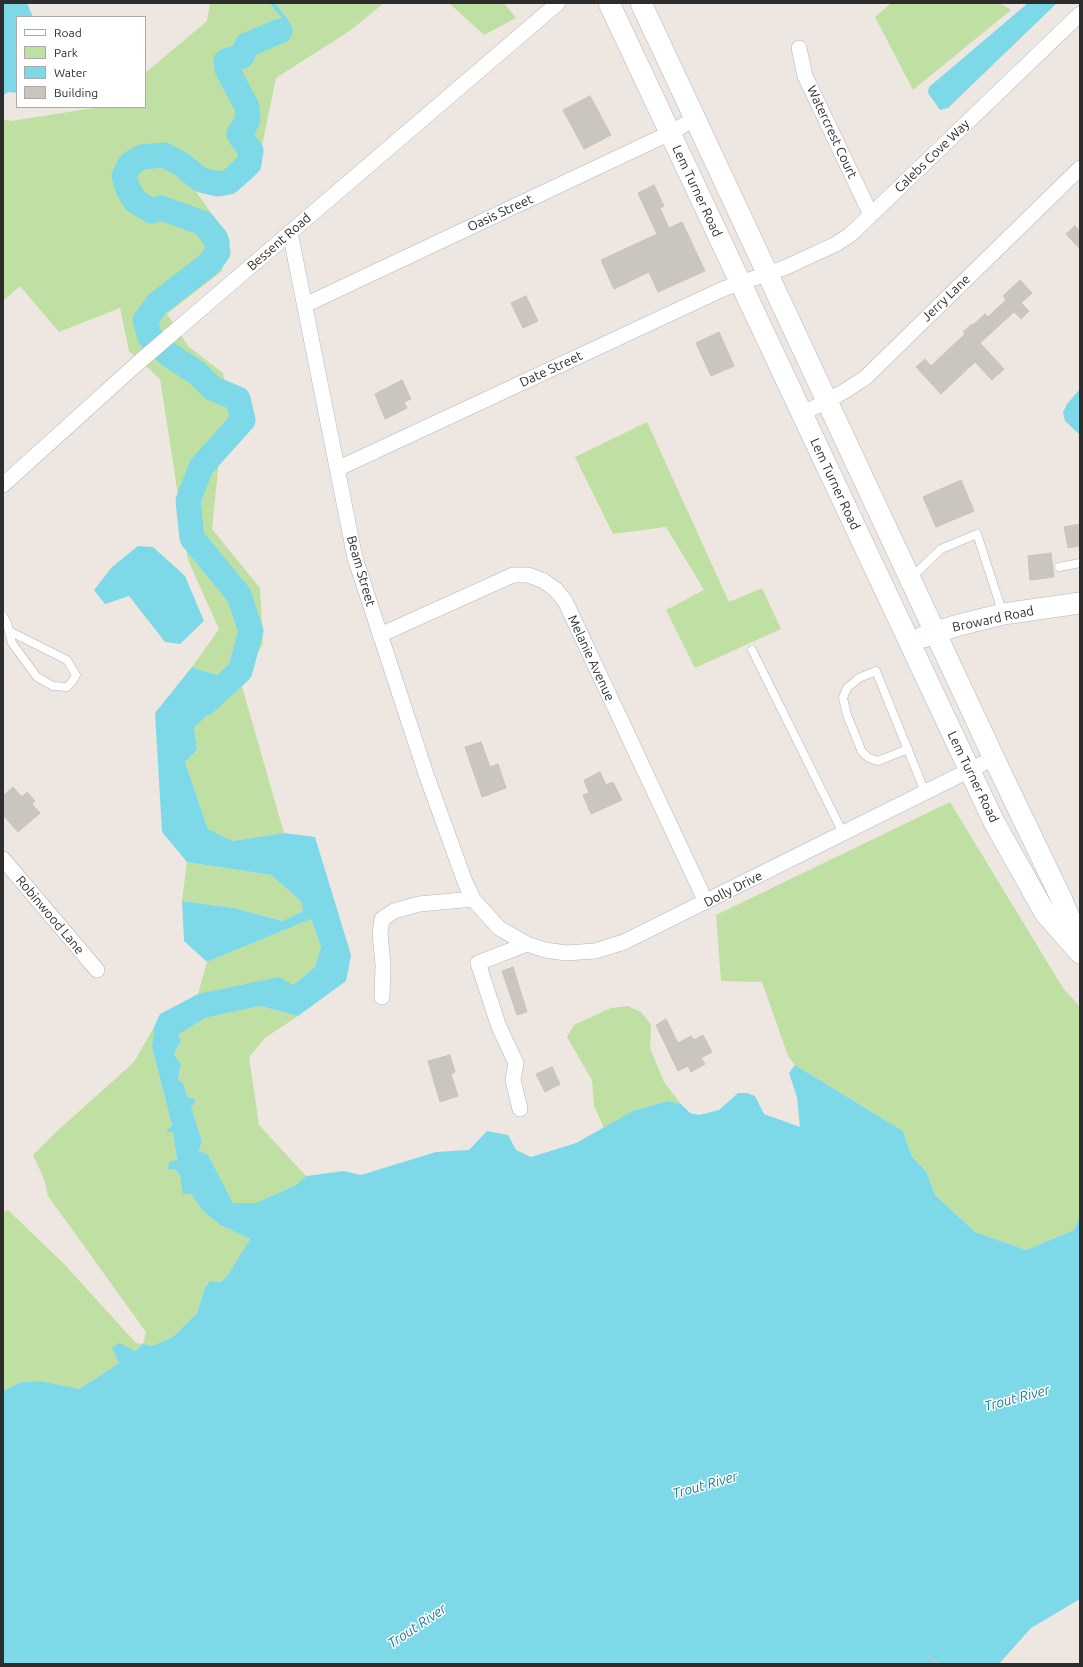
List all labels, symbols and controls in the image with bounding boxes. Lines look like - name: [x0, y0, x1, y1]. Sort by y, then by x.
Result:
- legend: [16, 16, 146, 108]
- text: Road: [54, 26, 82, 39]
- text: Park: [54, 46, 78, 59]
- text: Water: [54, 66, 87, 79]
- street label: Watercrest Court: [804, 83, 860, 181]
- text: Building: [54, 86, 98, 99]
- street label: Calebs Cove Way: [891, 116, 973, 196]
- street label: Lem Turner Road: [669, 143, 725, 239]
- street label: Oasis Street: [465, 191, 535, 235]
- street label: Bessent Road: [244, 210, 314, 274]
- street label: Jerry Lane: [919, 271, 973, 325]
- street label: Date Street: [517, 348, 585, 390]
- street label: Lem Turner Road: [807, 436, 863, 532]
- street label: Beam Street: [343, 534, 379, 608]
- street label: Broward Road: [951, 603, 1035, 635]
- street label: Melanie Avenue: [564, 613, 618, 703]
- street label: Lem Turner Road: [944, 729, 1002, 825]
- street label: Dolly Drive: [701, 868, 765, 910]
- street label: Robinwood Lane: [13, 873, 87, 957]
- water label: Trout River: [982, 1381, 1052, 1415]
- water label: Trout River: [670, 1468, 740, 1502]
- water label: Trout River: [384, 1600, 450, 1652]

